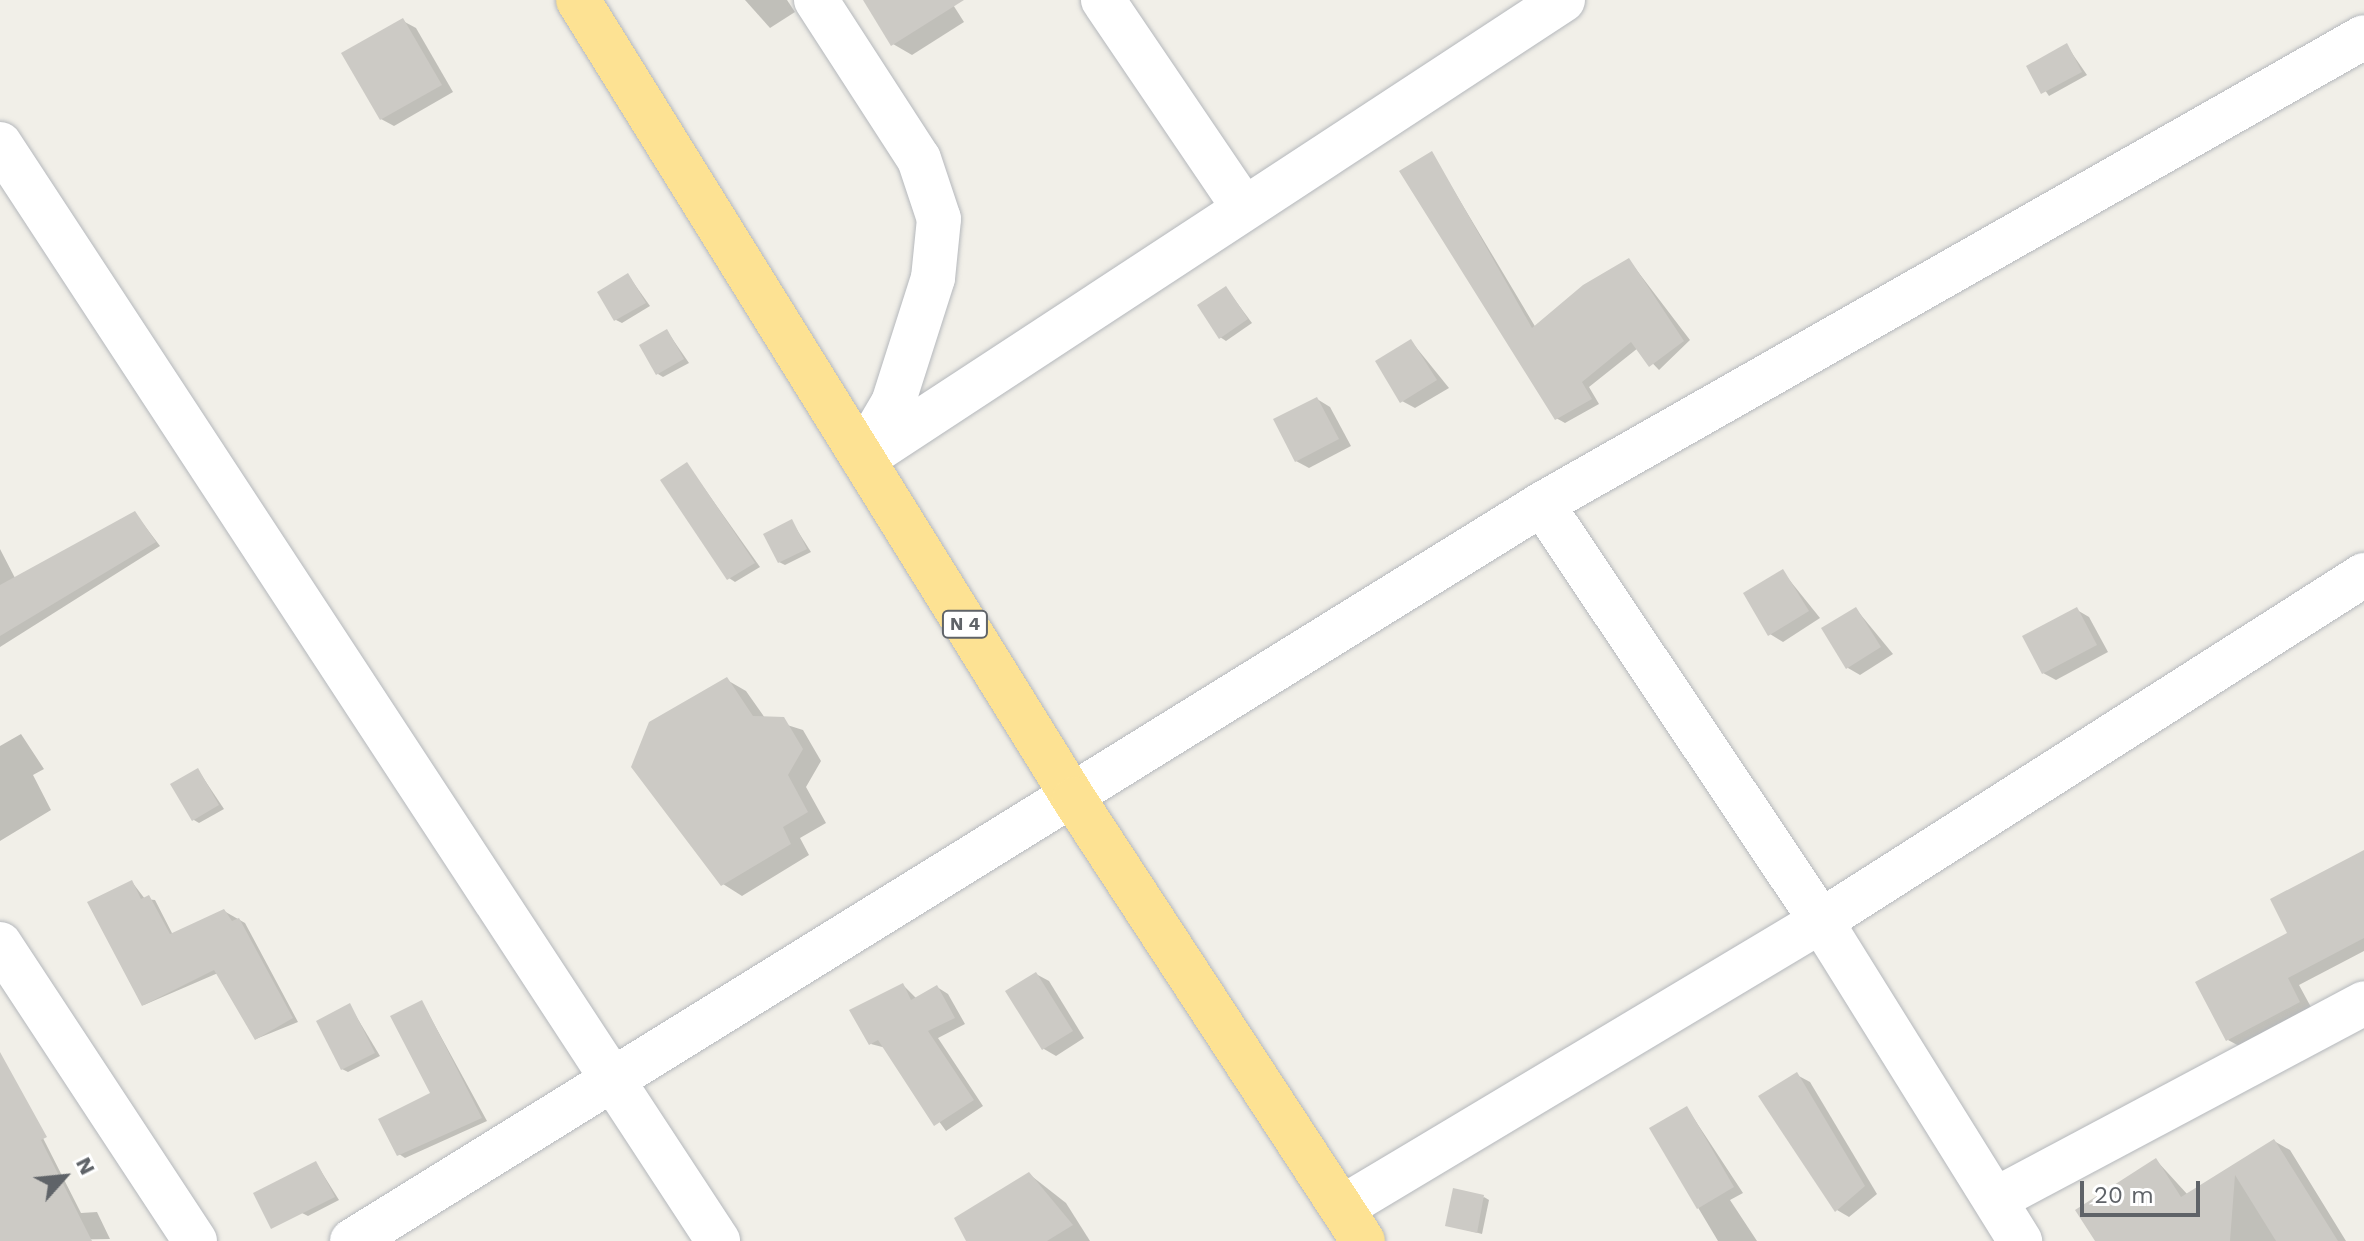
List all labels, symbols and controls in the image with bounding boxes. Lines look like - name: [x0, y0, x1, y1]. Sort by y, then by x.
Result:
- road number: N 4: [941, 610, 989, 638]
- north arrow: [24, 1137, 104, 1217]
- text: N: [71, 1153, 101, 1179]
- scale bar: [2084, 1165, 2204, 1215]
- text: 20 m: [2094, 1181, 2154, 1209]

